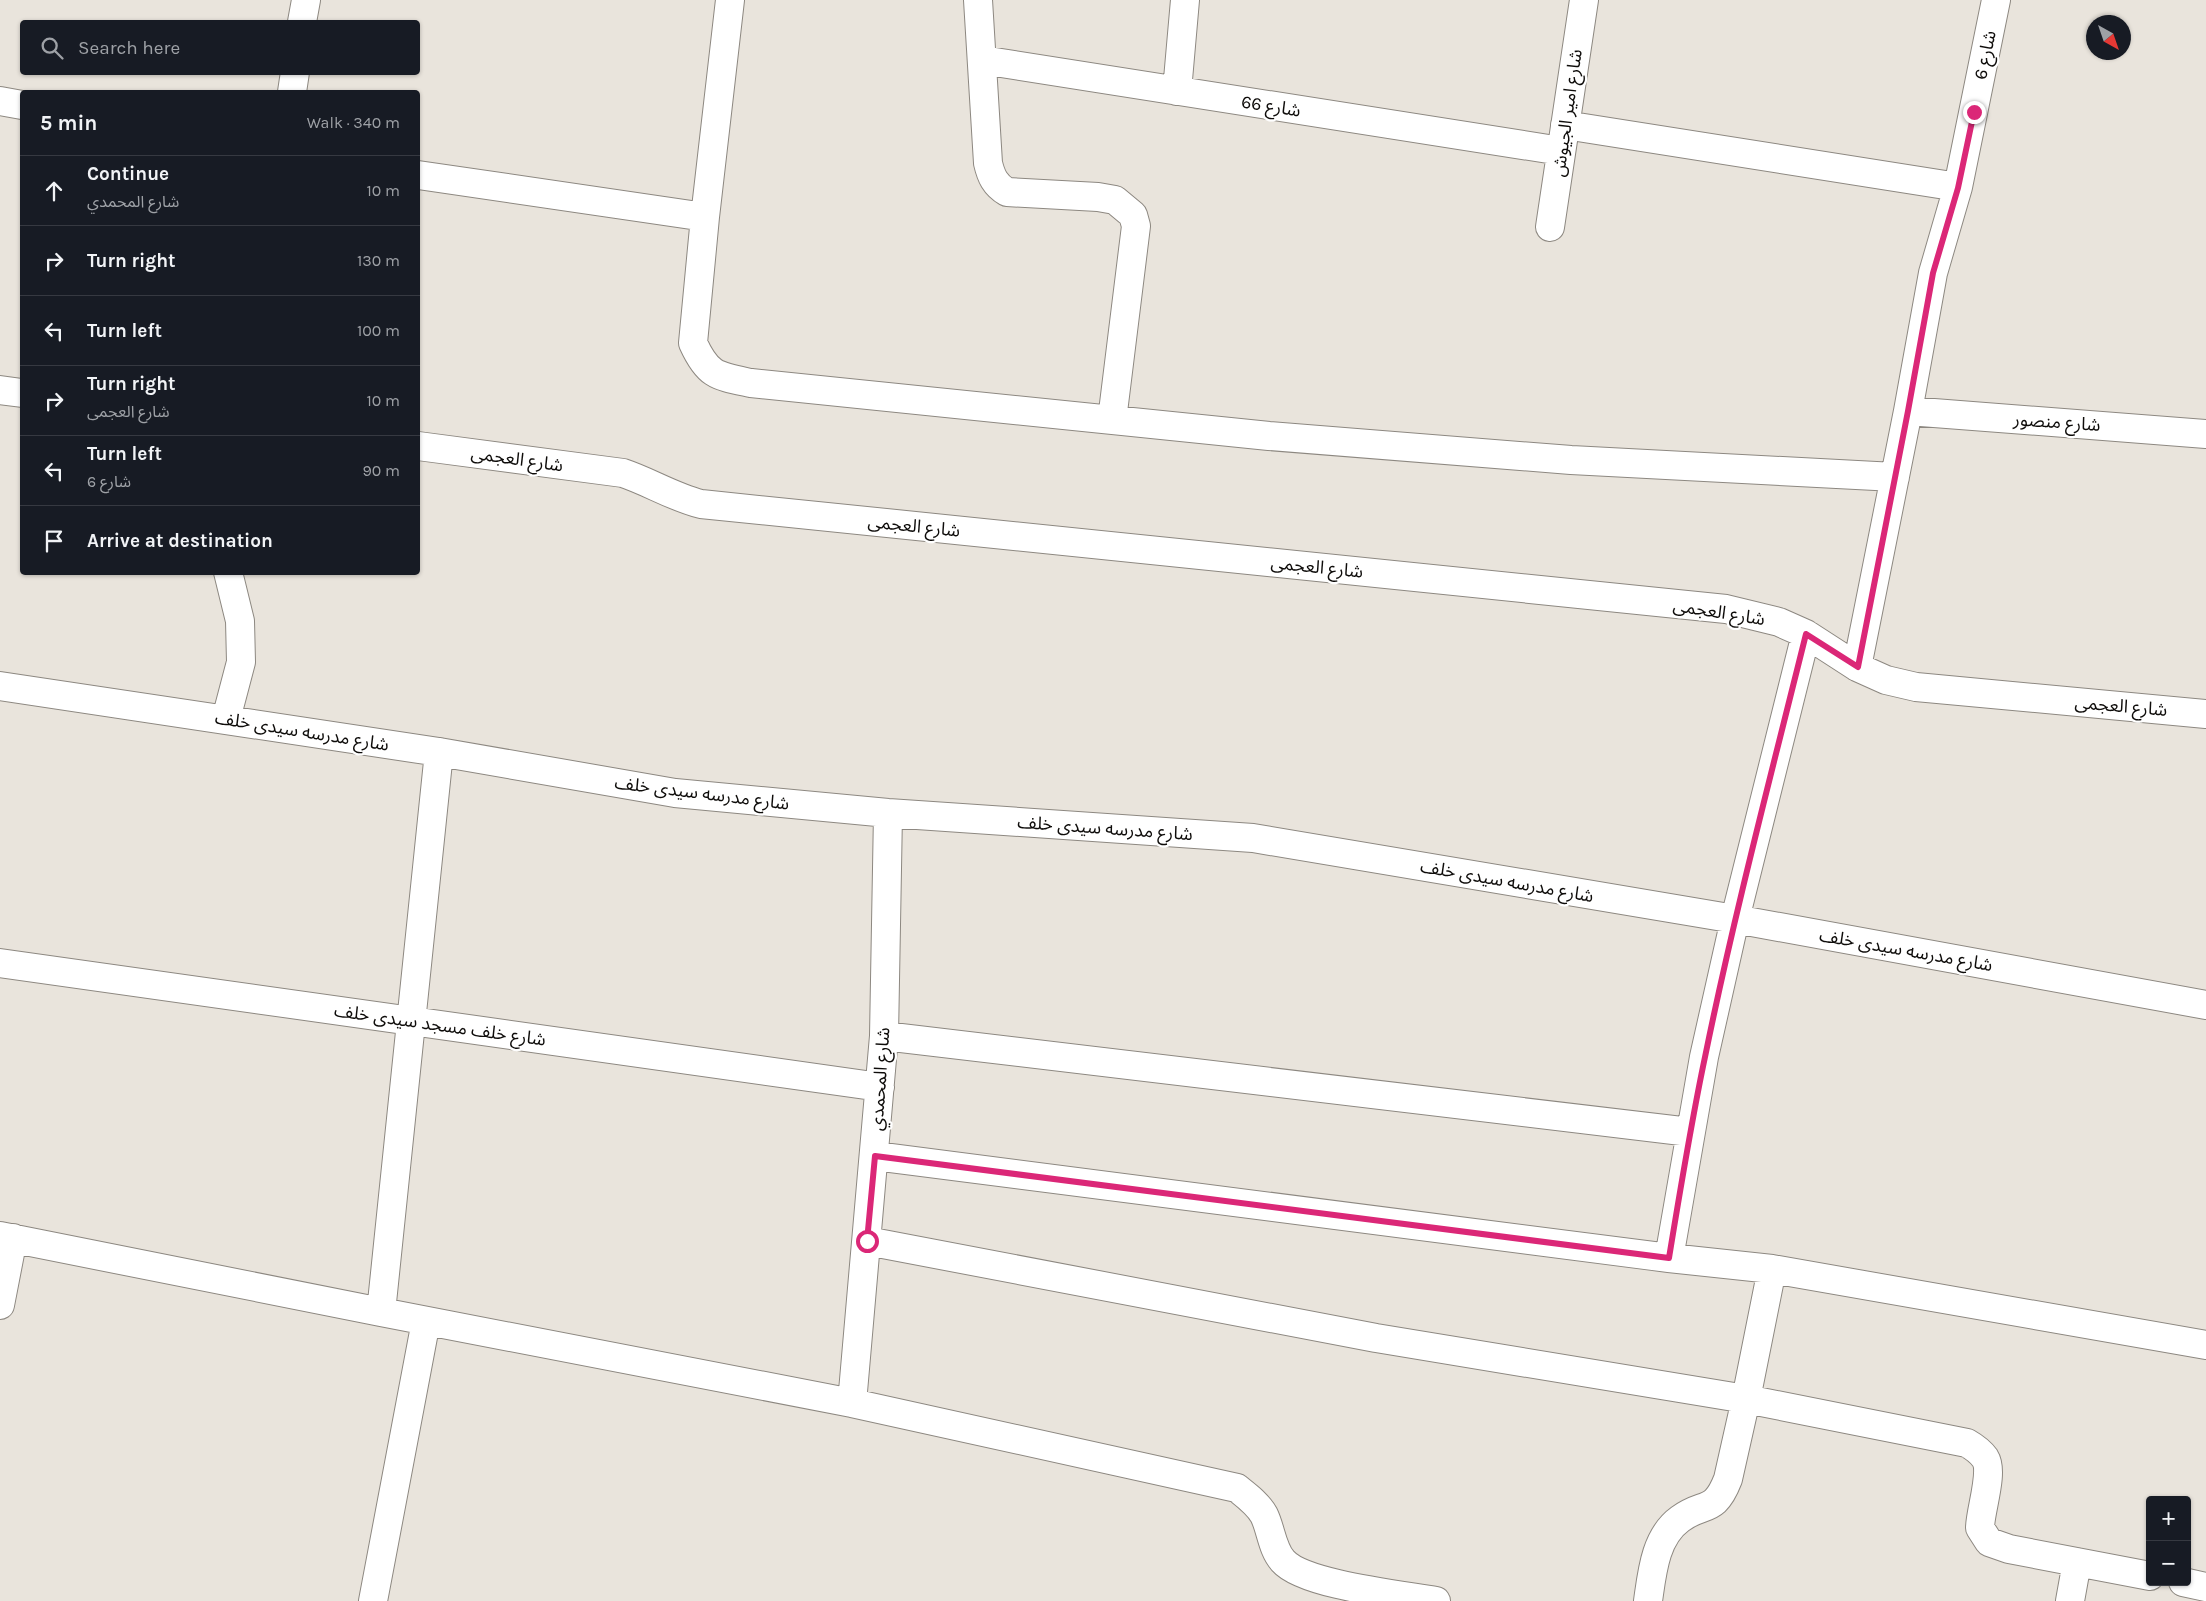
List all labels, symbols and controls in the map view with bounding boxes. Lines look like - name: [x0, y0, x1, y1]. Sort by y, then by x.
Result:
- north arrow: [2086, 15, 2131, 60]
- search box: [20, 20, 420, 75]
- street label: شارع 6: [1969, 28, 2004, 82]
- icon: search: [38, 34, 66, 62]
- text: Search here: [78, 37, 180, 59]
- street label: شارع امير الجيوش: [1547, 48, 1590, 179]
- street label: شارع 66: [1239, 90, 1302, 125]
- route end: [1963, 101, 1986, 124]
- text: 5 min: [40, 111, 97, 135]
- text: Walk · 340 m: [307, 113, 400, 132]
- text: Continue: [87, 163, 169, 185]
- icon: ahead: [40, 177, 68, 205]
- text: 10 m: [366, 181, 400, 200]
- text: شارع المحمدي: [87, 192, 179, 211]
- icon: right: [40, 247, 68, 275]
- text: Turn right: [87, 250, 176, 272]
- text: 130 m: [357, 251, 400, 270]
- icon: left: [40, 317, 68, 345]
- text: Turn left: [87, 320, 162, 342]
- text: 100 m: [357, 321, 400, 340]
- text: Turn right: [87, 373, 176, 395]
- icon: right: [40, 387, 68, 415]
- text: 10 m: [366, 391, 400, 410]
- text: شارع العجمى: [87, 402, 170, 421]
- street label: شارع منصور: [2012, 408, 2101, 439]
- street label: شارع العجمى: [469, 442, 564, 479]
- text: Turn left: [87, 443, 162, 465]
- icon: left: [40, 457, 68, 485]
- text: 90 m: [362, 461, 400, 480]
- text: شارع 6: [87, 472, 131, 491]
- street label: شارع العجمى: [866, 510, 961, 545]
- icon: arrive: [40, 527, 68, 555]
- text: Arrive at destination: [87, 530, 273, 552]
- street label: شارع العجمى: [1269, 551, 1364, 586]
- street label: شارع العجمى: [1671, 594, 1767, 633]
- street label: شارع العجمى: [2074, 691, 2168, 724]
- street label: شارع مدرسه سيدى خلف: [213, 706, 390, 759]
- street label: شارع مدرسه سيدى خلف: [613, 771, 791, 818]
- street label: شارع مدرسه سيدى خلف: [1016, 811, 1193, 848]
- street label: شارع مدرسه سيدى خلف: [1418, 855, 1595, 910]
- street label: شارع مدرسه سيدى خلف: [1817, 924, 1994, 979]
- street label: شارع خلف مسجد سيدى خلف: [332, 999, 547, 1054]
- street label: شارع المحمدي: [865, 1026, 898, 1132]
- route start: [856, 1230, 879, 1253]
- map controls: [2146, 1496, 2191, 1586]
- button: +: [2146, 1496, 2191, 1541]
- button: −: [2146, 1541, 2191, 1586]

